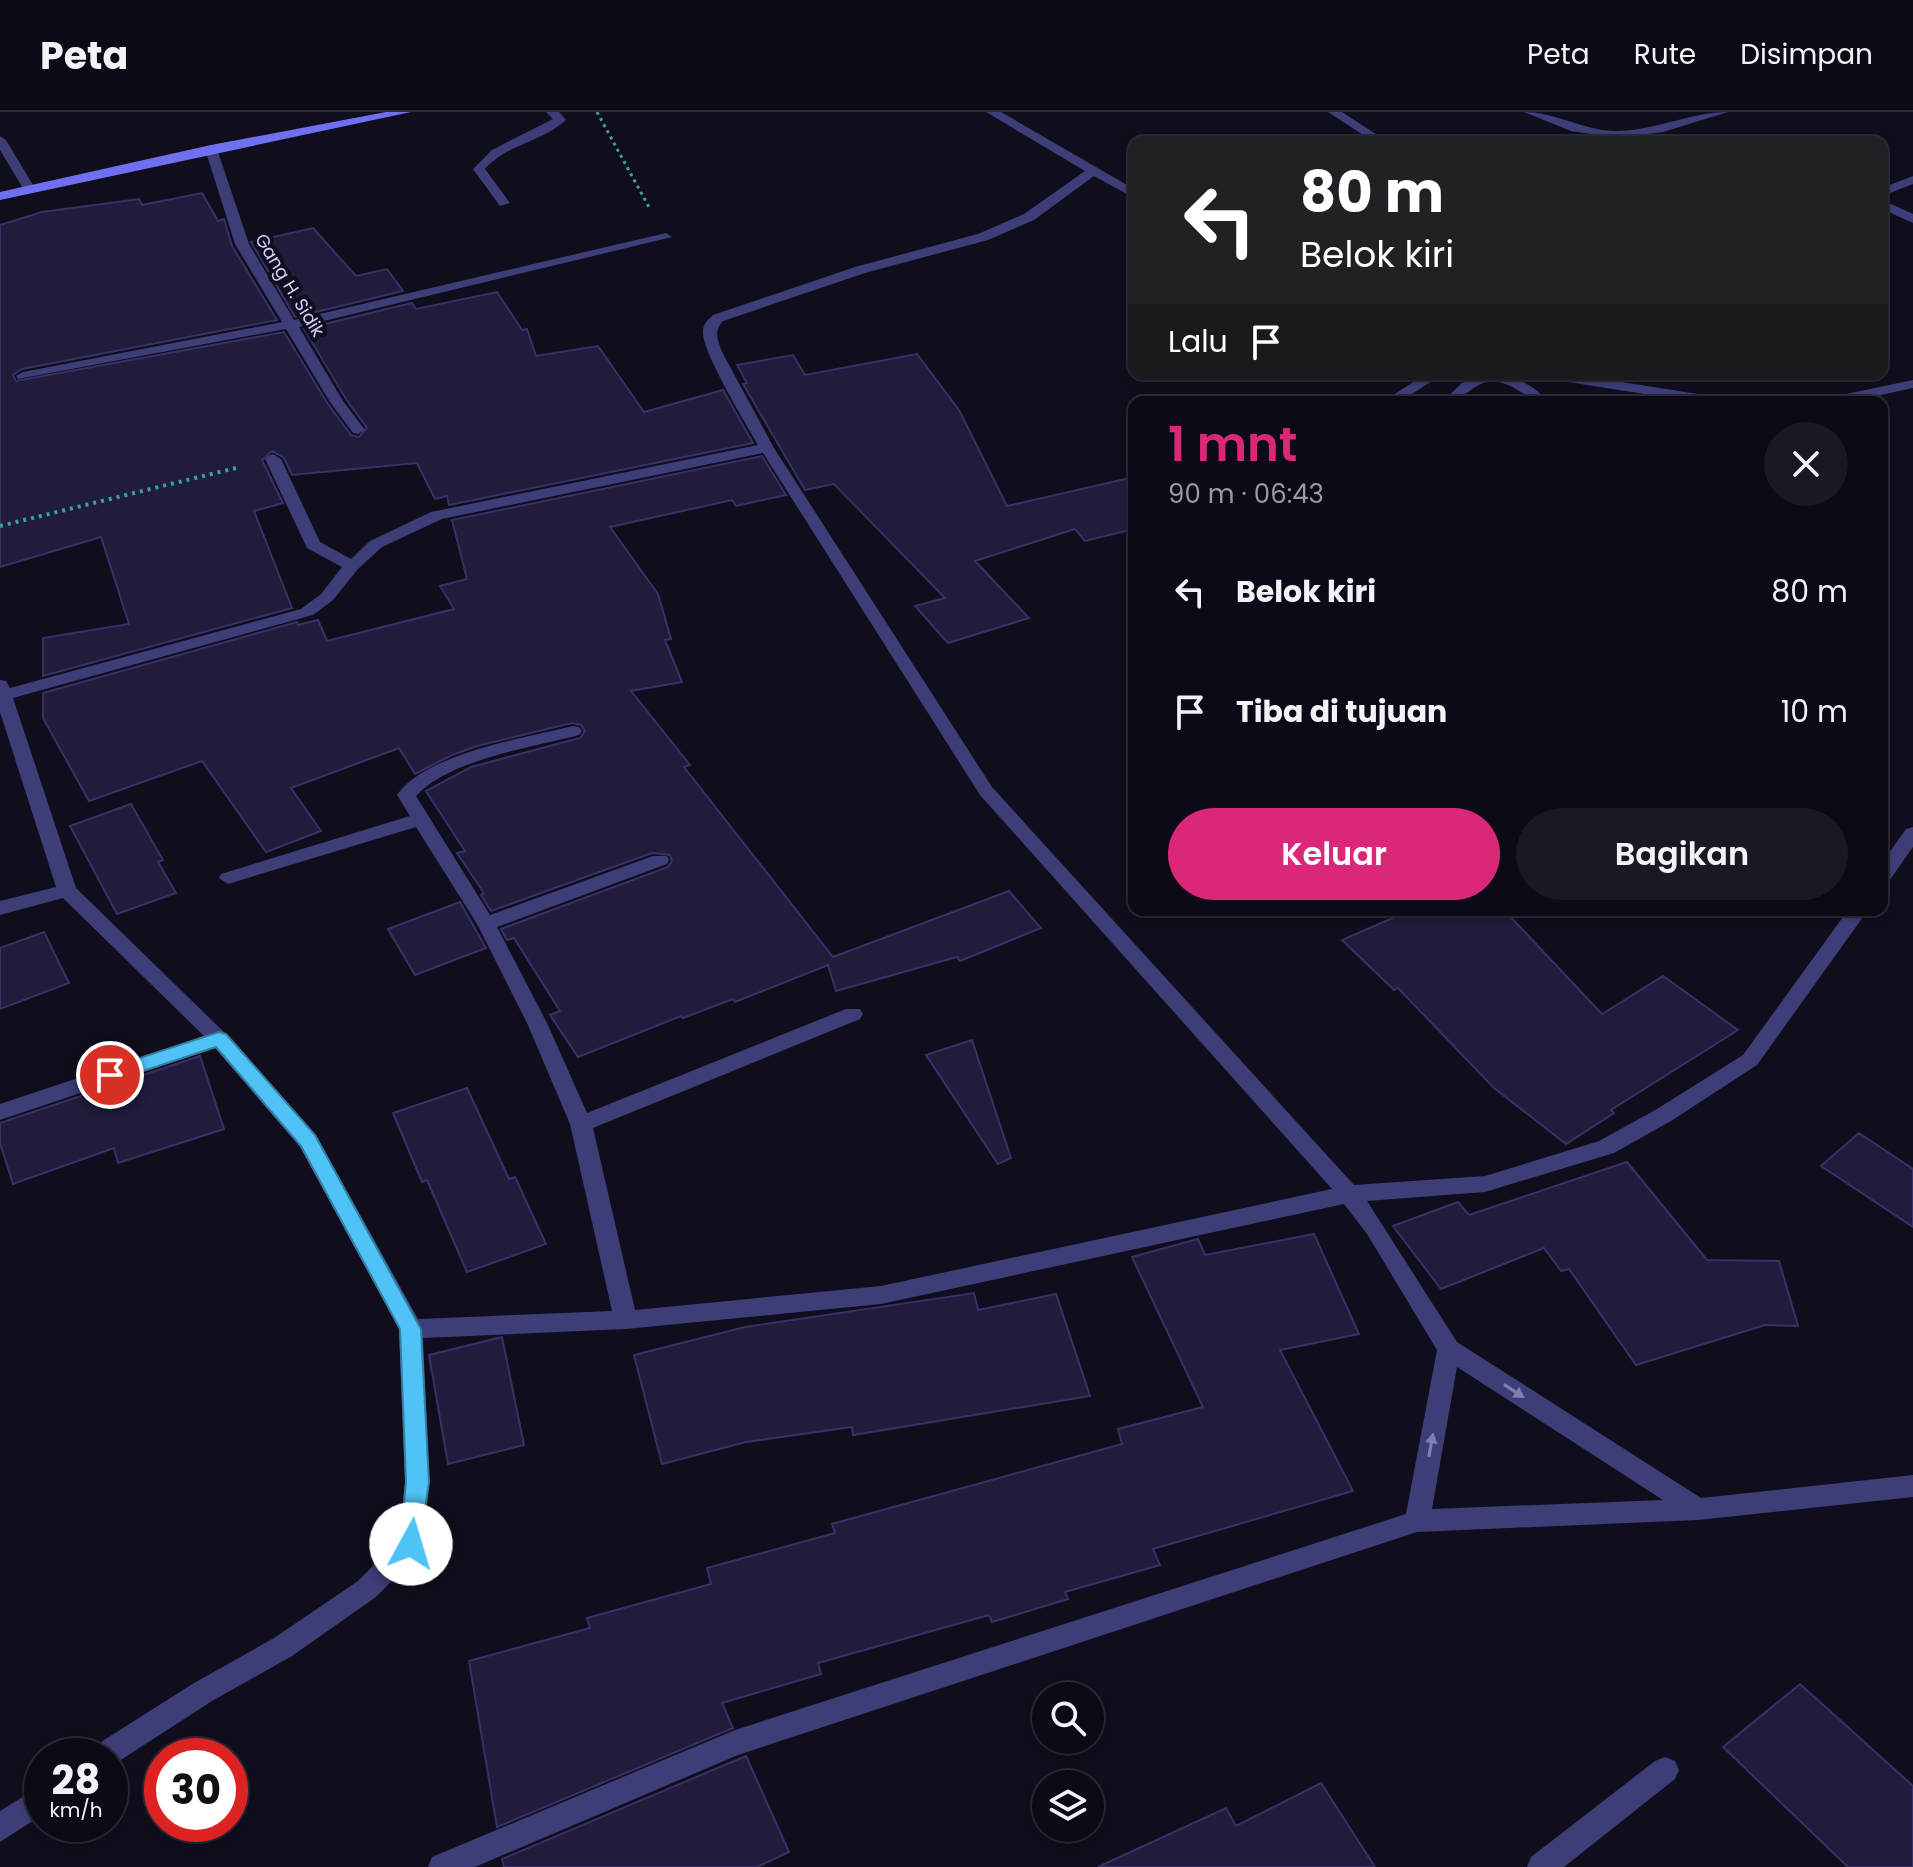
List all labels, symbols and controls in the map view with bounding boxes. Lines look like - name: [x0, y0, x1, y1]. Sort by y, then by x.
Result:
- text: Peta: [40, 29, 128, 82]
- text: Peta: [1527, 35, 1590, 74]
- text: Rute: [1634, 35, 1696, 74]
- text: Disimpan: [1740, 35, 1873, 74]
- text: 80 m: [1300, 153, 1444, 232]
- icon: left: [1168, 168, 1272, 272]
- street label: Gang H. Sidik: [249, 229, 331, 342]
- text: Belok kiri: [1300, 229, 1454, 280]
- text: Lalu: [1168, 320, 1228, 363]
- icon: arrive: [1244, 320, 1288, 364]
- text: 1 mnt: [1168, 411, 1297, 478]
- button: close: [1764, 422, 1848, 506]
- text: 90 m · 06:43: [1168, 476, 1324, 512]
- icon: left: [1168, 570, 1212, 614]
- text: Belok kiri: [1236, 570, 1376, 613]
- text: 80 m: [1771, 570, 1848, 613]
- icon: arrive: [1168, 690, 1212, 734]
- text: Tiba di tujuan: [1236, 690, 1447, 733]
- text: 10 m: [1781, 690, 1848, 733]
- button: Keluar: [1168, 808, 1500, 900]
- button: Bagikan: [1516, 808, 1848, 900]
- pin: [76, 1041, 144, 1109]
- icon: arrive: [88, 1053, 132, 1097]
- one-way arrow: [1503, 1384, 1525, 1398]
- one-way arrow: [1426, 1432, 1438, 1457]
- position arrow: [369, 1502, 453, 1586]
- map controls: [1032, 1682, 1104, 1842]
- button: search: [1032, 1682, 1104, 1754]
- speed limit sign: 30: [144, 1738, 248, 1842]
- text: 28: [52, 1752, 100, 1808]
- button: layers: [1032, 1770, 1104, 1842]
- text: km/h: [49, 1796, 103, 1824]

